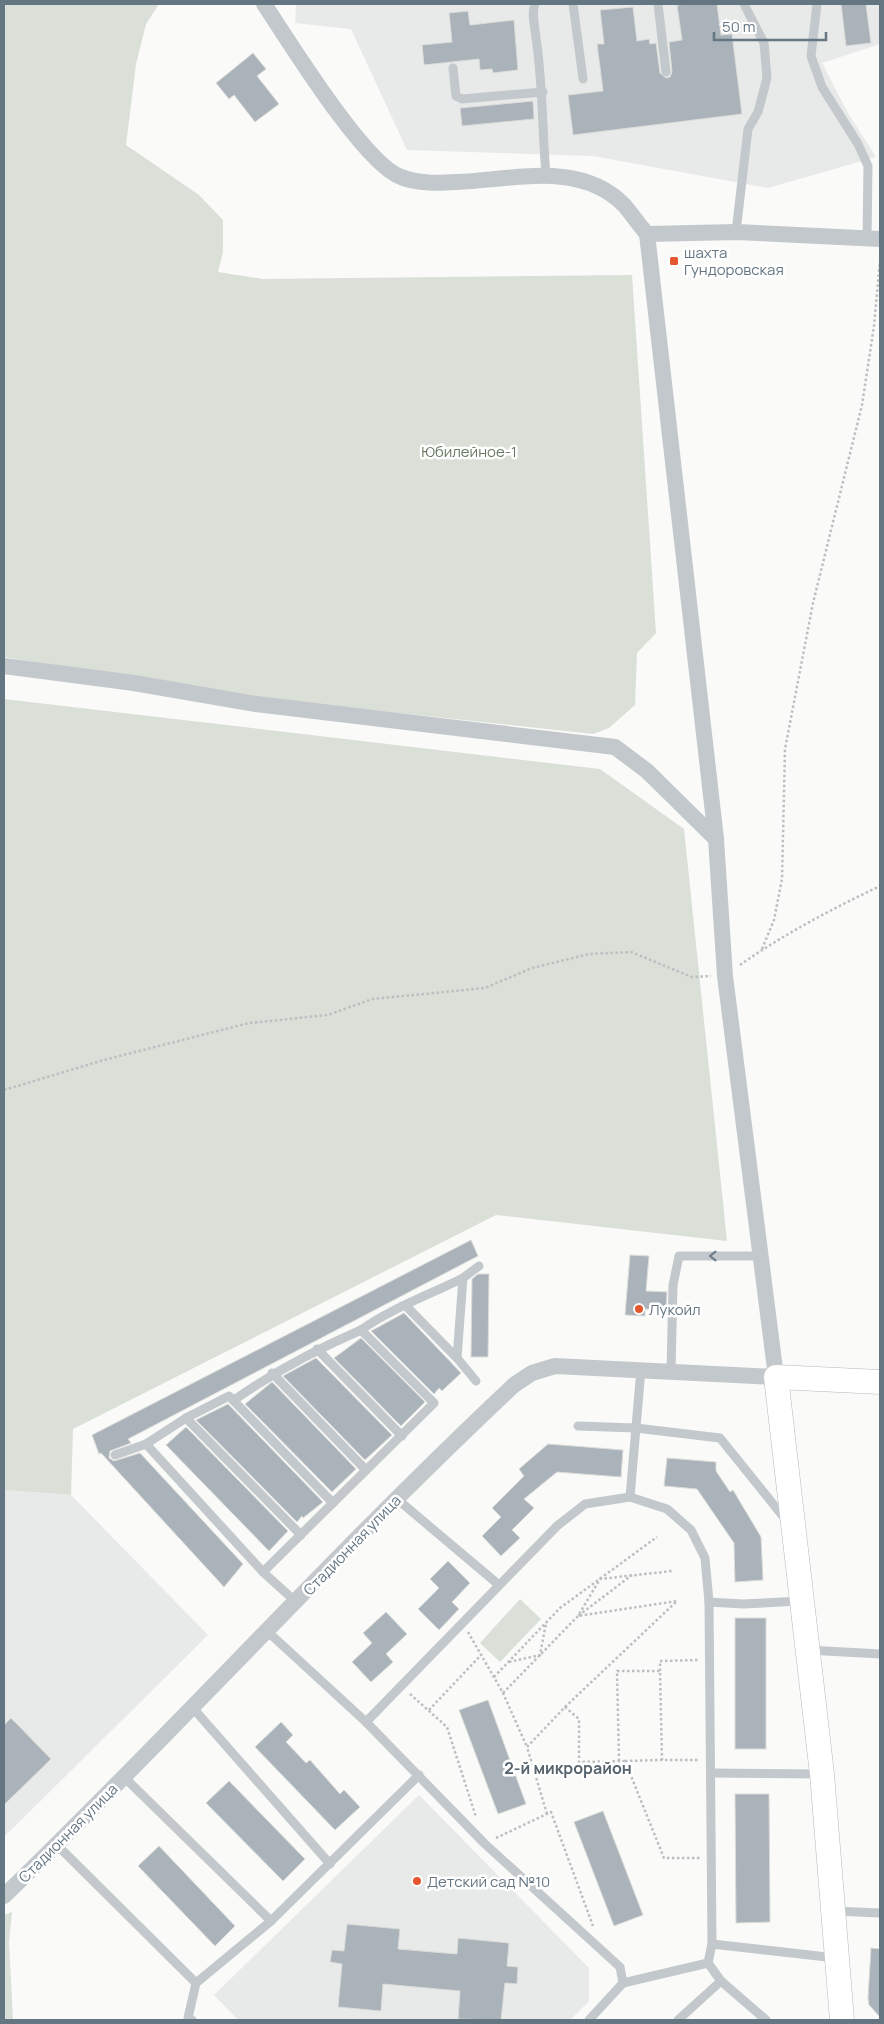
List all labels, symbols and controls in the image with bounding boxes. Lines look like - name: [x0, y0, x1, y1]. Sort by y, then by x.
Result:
- scale bar: [714, 10, 826, 42]
- text: 50 m: [722, 16, 756, 37]
- place label: шахта Гундоровская: [684, 242, 784, 280]
- marker: шахта Гундоровская: [668, 255, 680, 267]
- park label: Юбилейное-1: [421, 441, 517, 462]
- one-way arrow: [708, 1251, 716, 1261]
- place label: Лукойл: [649, 1299, 701, 1320]
- marker: Лукойл: [633, 1303, 645, 1315]
- street label: Стадионная улица: [298, 1490, 406, 1600]
- district label: 2-й микрорайон: [504, 1757, 632, 1779]
- street label: Стадионная улица: [14, 1779, 122, 1887]
- place label: Детский сад №10: [427, 1871, 550, 1892]
- marker: Детский сад №10: [411, 1875, 423, 1887]

